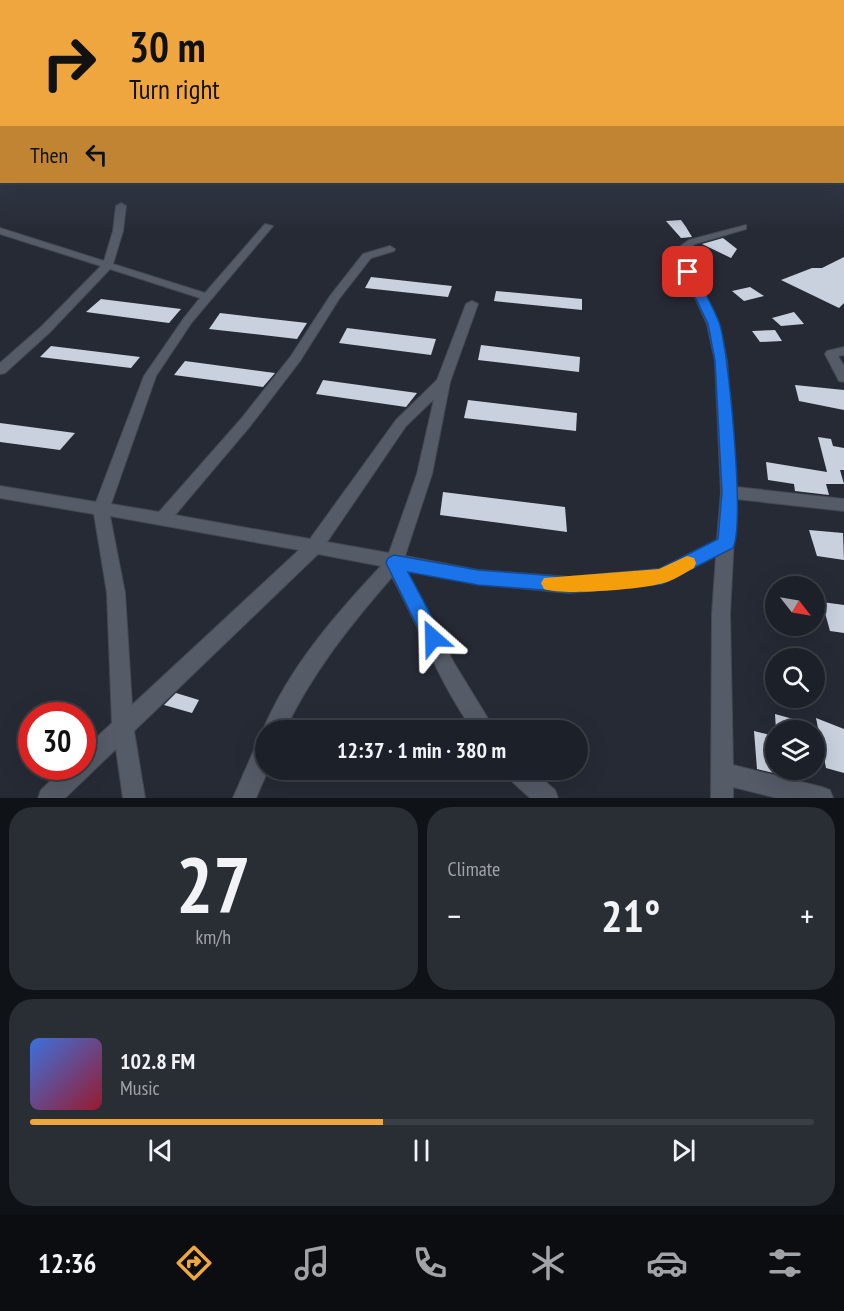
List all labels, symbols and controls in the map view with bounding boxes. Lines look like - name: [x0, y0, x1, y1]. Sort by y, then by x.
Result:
- text: 30 m: [129, 19, 206, 74]
- icon: right: [30, 24, 108, 102]
- text: Turn right: [129, 72, 220, 106]
- icon: left: [80, 138, 113, 171]
- text: Then: [30, 141, 68, 169]
- pin: [662, 246, 713, 297]
- icon: arrive: [671, 255, 704, 288]
- north arrow: [765, 576, 825, 636]
- map controls: [765, 576, 825, 780]
- position arrow: [401, 606, 465, 670]
- button: search: [765, 648, 825, 708]
- speed limit sign: 30: [18, 702, 96, 780]
- button: layers: [765, 720, 825, 780]
- text: 12:37 · 1 min · 380 m: [337, 736, 506, 764]
- text: 27: [176, 834, 251, 935]
- text: Climate: [448, 856, 500, 882]
- text: 21°: [601, 886, 660, 944]
- text: −: [448, 894, 461, 937]
- text: +: [800, 894, 814, 937]
- text: km/h: [196, 924, 231, 950]
- text: 102.8 FM: [120, 1047, 195, 1075]
- text: Music: [120, 1075, 160, 1101]
- icon: previous: [144, 1134, 177, 1167]
- icon: pause: [405, 1134, 438, 1167]
- icon: next: [667, 1134, 700, 1167]
- icon: directions: [173, 1242, 215, 1284]
- icon: music: [291, 1242, 333, 1284]
- icon: phone: [409, 1242, 451, 1284]
- icon: climate: [527, 1242, 569, 1284]
- icon: car: [646, 1242, 688, 1284]
- icon: filters: [764, 1242, 806, 1284]
- text: 12:36: [38, 1246, 97, 1280]

